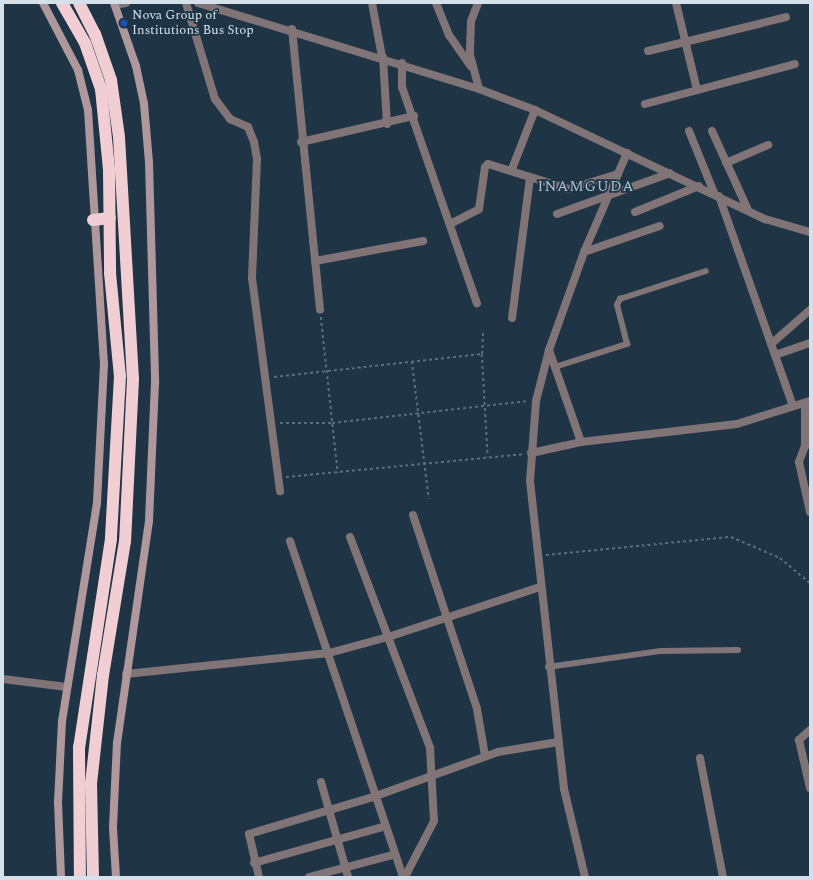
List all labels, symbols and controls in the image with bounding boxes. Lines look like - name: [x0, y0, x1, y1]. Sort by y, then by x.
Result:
- place label: Nova Group of Institutions Bus Stop: [132, 8, 254, 39]
- marker: Nova Group of Institutions Bus Stop: [119, 18, 129, 28]
- district label: INAMGUDA: [538, 178, 634, 196]

